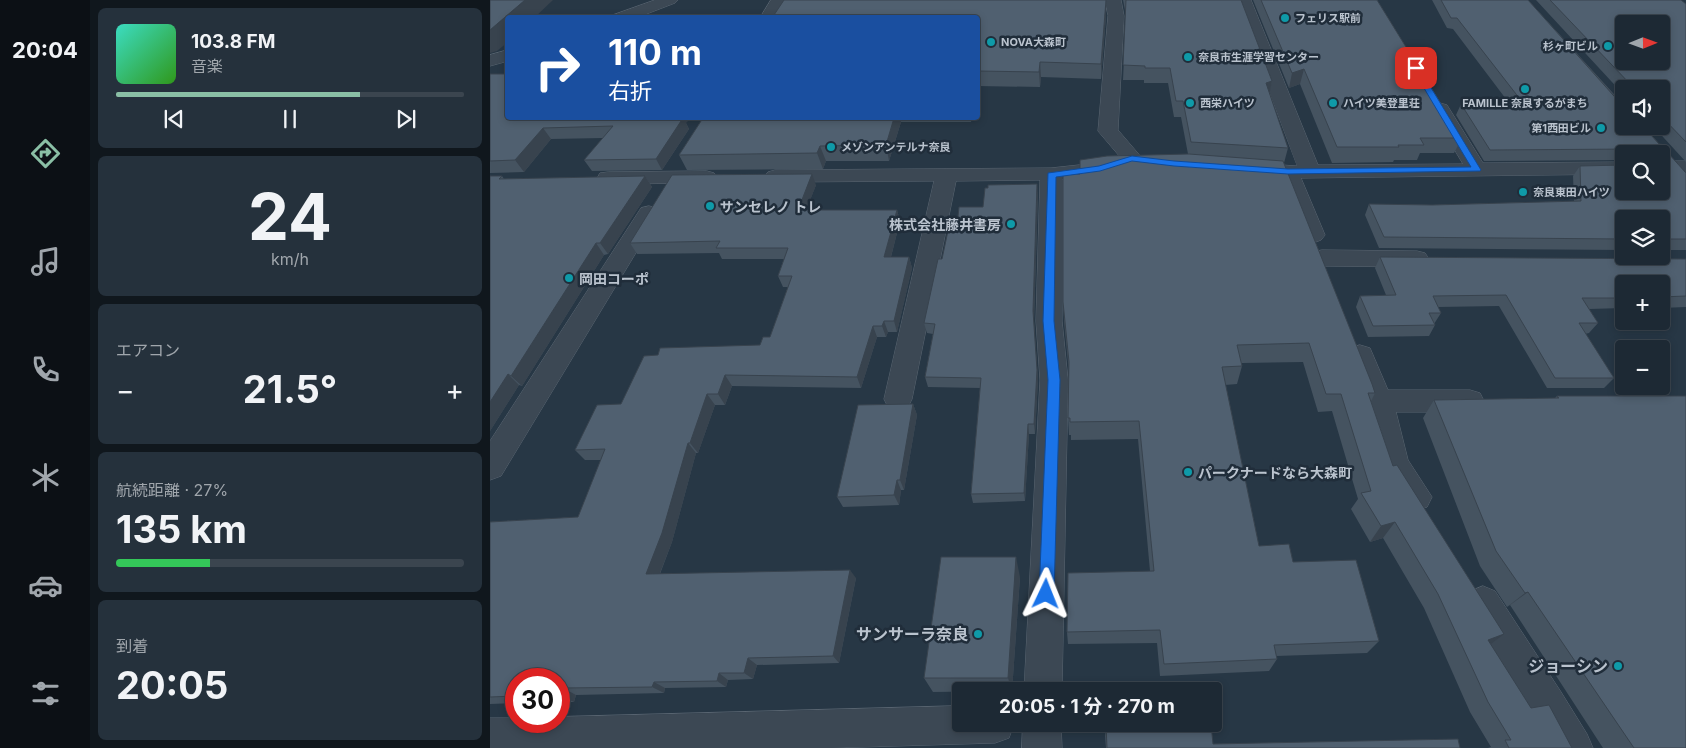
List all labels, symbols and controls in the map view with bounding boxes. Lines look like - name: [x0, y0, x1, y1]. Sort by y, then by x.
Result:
- place label: フェリス駅前: [1295, 11, 1361, 25]
- marker: フェリス駅前: [1279, 12, 1291, 24]
- north arrow: [1615, 15, 1670, 70]
- map controls: [1615, 15, 1670, 395]
- text: 103.8 FM: [191, 30, 275, 53]
- text: 110 m: [608, 31, 702, 73]
- icon: right: [525, 35, 590, 100]
- place label: NOVA大森町: [1001, 35, 1066, 49]
- marker: NOVA大森町: [985, 36, 997, 48]
- text: 20:04: [12, 37, 78, 63]
- place label: 杉ヶ町ビル: [1543, 39, 1598, 53]
- marker: 杉ヶ町ビル: [1602, 40, 1614, 52]
- pin: [1395, 47, 1437, 89]
- place label: 奈良市生涯学習センター: [1198, 50, 1319, 64]
- marker: 奈良市生涯学習センター: [1182, 51, 1194, 63]
- icon: arrive: [1402, 54, 1430, 82]
- text: 音楽: [191, 56, 223, 76]
- text: 右折: [608, 78, 652, 104]
- button: sound: [1615, 80, 1670, 135]
- marker: FAMILLE 奈良するがまち: [1519, 83, 1531, 95]
- place label: 西栄ハイツ: [1200, 96, 1255, 110]
- place label: ハイツ美登里荘: [1343, 96, 1420, 110]
- place label: FAMILLE 奈良するがまち: [1462, 96, 1588, 110]
- marker: 西栄ハイツ: [1184, 97, 1196, 109]
- marker: ハイツ美登里荘: [1327, 97, 1339, 109]
- icon: previous: [160, 105, 188, 133]
- icon: pause: [276, 105, 304, 133]
- icon: next: [392, 105, 420, 133]
- place label: 第1西田ビル: [1531, 121, 1591, 135]
- marker: 第1西田ビル: [1595, 122, 1607, 134]
- icon: directions: [28, 136, 63, 171]
- place label: メゾンアンテルナ奈良: [841, 140, 951, 154]
- marker: メゾンアンテルナ奈良: [825, 141, 837, 153]
- button: search: [1615, 145, 1670, 200]
- text: 24: [248, 177, 332, 256]
- place label: 奈良東田ハイツ: [1533, 185, 1610, 199]
- marker: 奈良東田ハイツ: [1517, 186, 1529, 198]
- place label: サンセレノ トレ: [720, 198, 821, 215]
- marker: サンセレノ トレ: [704, 200, 716, 212]
- button: layers: [1615, 210, 1670, 265]
- place label: 株式会社藤井書房: [889, 216, 1001, 233]
- marker: 株式会社藤井書房: [1005, 218, 1017, 230]
- icon: music: [28, 244, 63, 279]
- text: km/h: [271, 249, 309, 269]
- place label: 岡田コーポ: [579, 270, 649, 287]
- marker: 岡田コーポ: [563, 272, 575, 284]
- button: +: [1615, 275, 1670, 330]
- text: エアコン: [116, 340, 180, 360]
- button: −: [1615, 340, 1670, 395]
- icon: phone: [28, 352, 63, 387]
- text: 21.5°: [243, 366, 337, 412]
- text: −: [116, 373, 135, 407]
- text: +: [445, 373, 464, 407]
- icon: climate: [28, 460, 63, 495]
- place label: パークナードなら大森町: [1198, 464, 1352, 481]
- marker: パークナードなら大森町: [1182, 466, 1194, 478]
- text: 航続距離 · 27%: [116, 480, 228, 500]
- text: 135 km: [116, 506, 247, 552]
- position arrow: [1019, 567, 1071, 619]
- icon: car: [28, 568, 63, 603]
- place label: サンサーラ奈良: [856, 624, 968, 644]
- marker: サンサーラ奈良: [972, 628, 984, 640]
- text: 到着: [116, 636, 148, 656]
- place label: ジョーシン: [1528, 656, 1608, 676]
- marker: ジョーシン: [1612, 660, 1624, 672]
- text: 20:05: [116, 662, 228, 708]
- speed limit sign: 30: [505, 668, 570, 733]
- icon: filters: [28, 676, 63, 711]
- text: 20:05 · 1 分 · 270 m: [999, 695, 1175, 718]

